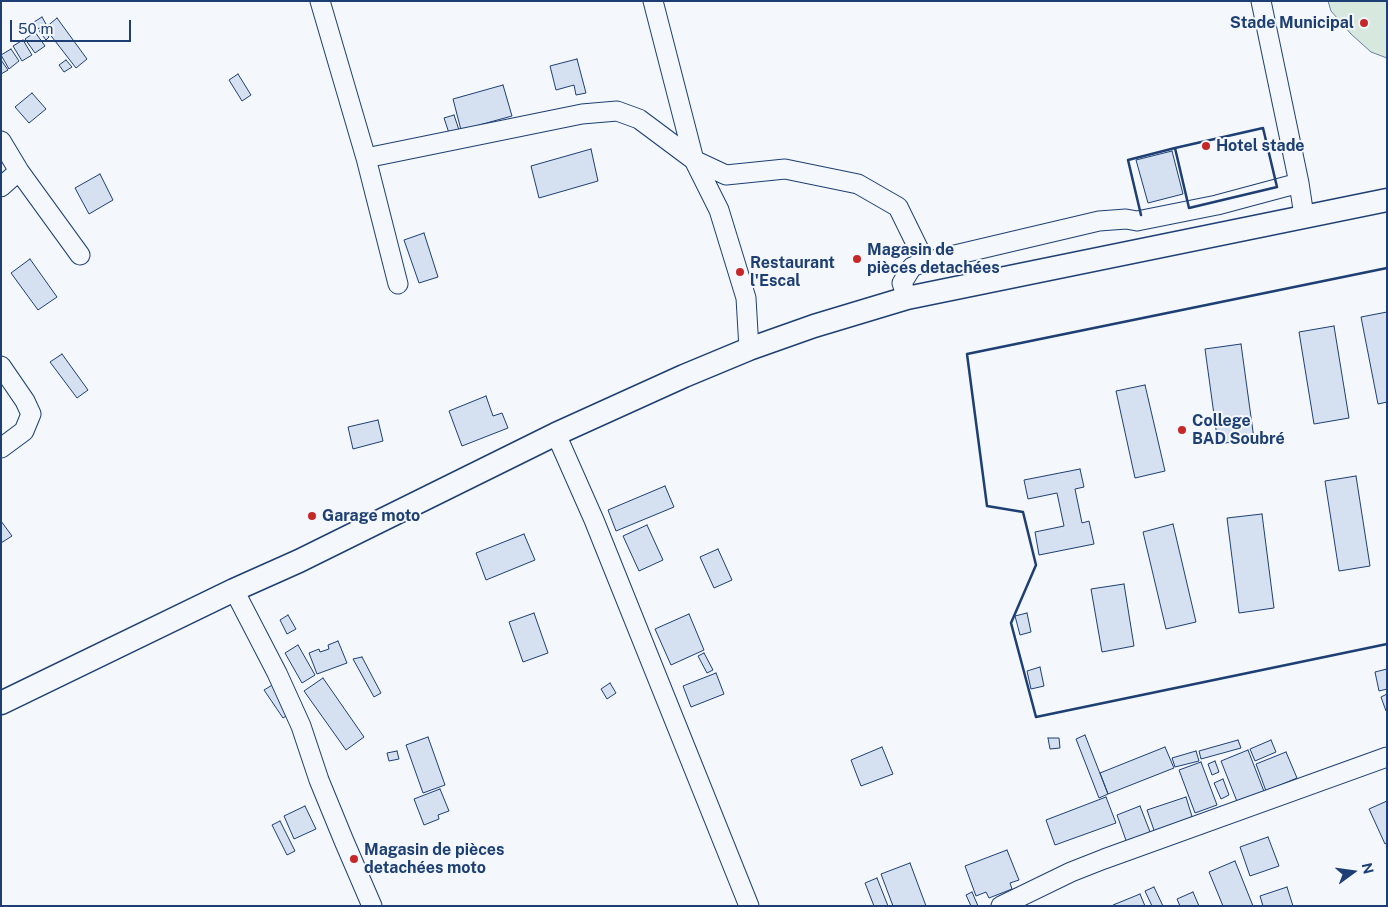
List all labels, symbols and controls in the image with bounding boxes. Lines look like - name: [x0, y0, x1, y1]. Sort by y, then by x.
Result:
- scale bar: [12, 10, 134, 42]
- place label: Stade Municipal: [1230, 13, 1354, 33]
- marker: Stade Municipal: [1358, 17, 1370, 29]
- text: 50 m: [18, 20, 53, 37]
- place label: Hotel stade: [1216, 136, 1305, 156]
- marker: Hotel stade: [1200, 140, 1212, 152]
- place label: Magasin de pièces detachées: [867, 240, 1000, 278]
- place label: Restaurant l'Escal: [750, 253, 835, 291]
- marker: Magasin de pièces detachées: [851, 253, 863, 265]
- marker: Restaurant l'Escal: [734, 266, 746, 278]
- place label: College BAD Soubré: [1192, 411, 1285, 449]
- marker: College BAD Soubré: [1176, 424, 1188, 436]
- place label: Garage moto: [322, 506, 420, 526]
- marker: Garage moto: [306, 510, 318, 522]
- place label: Magasin de pièces detachées moto: [364, 840, 505, 878]
- north arrow: [1328, 847, 1378, 897]
- marker: Magasin de pièces detachées moto: [348, 853, 360, 865]
- text: N: [1358, 861, 1377, 876]

